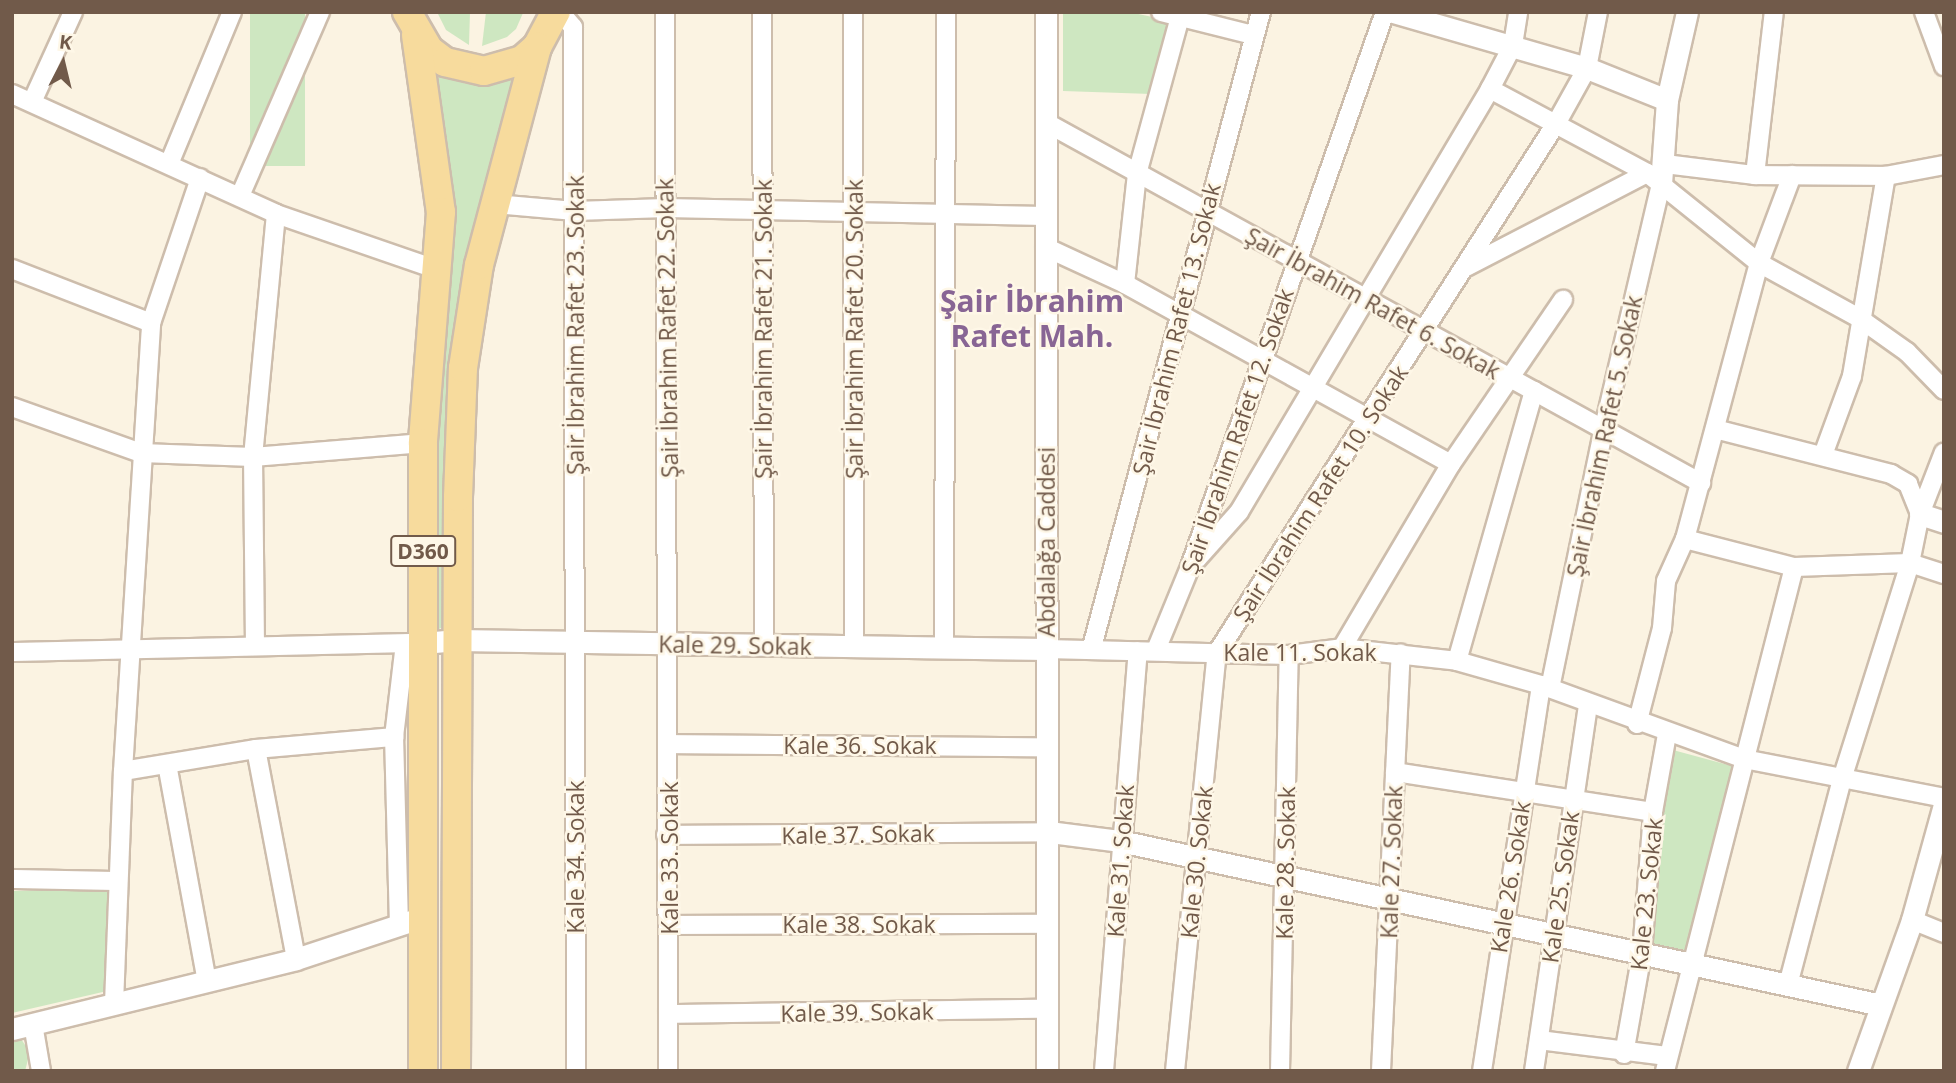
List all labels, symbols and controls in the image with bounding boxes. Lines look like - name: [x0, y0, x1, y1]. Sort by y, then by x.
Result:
- north arrow: [28, 28, 98, 98]
- text: K: [58, 28, 73, 56]
- street label: Şair İbrahim Rafet 23. Sokak: [561, 175, 589, 475]
- street label: Şair İbrahim Rafet 22. Sokak: [651, 178, 683, 478]
- street label: Şair İbrahim Rafet 21. Sokak: [749, 179, 777, 479]
- street label: Şair İbrahim Rafet 20. Sokak: [840, 179, 868, 479]
- street label: Şair İbrahim Rafet 13. Sokak: [1126, 180, 1226, 478]
- street label: Şair İbrahim Rafet 6. Sokak: [1241, 221, 1505, 385]
- district label: Şair İbrahim Rafet Mah.: [940, 283, 1124, 354]
- street label: Şair İbrahim Rafet 12. Sokak: [1175, 285, 1299, 577]
- street label: Şair İbrahim Rafet 5. Sokak: [1561, 293, 1647, 579]
- street label: Şair İbrahim Rafet 10. Sokak: [1227, 360, 1413, 626]
- street label: Abdalağa Caddesi: [1032, 447, 1060, 637]
- road number: D360: [390, 534, 456, 568]
- street label: Kale 29. Sokak: [658, 630, 812, 660]
- street label: Kale 11. Sokak: [1223, 638, 1377, 666]
- street label: Kale 36. Sokak: [783, 731, 937, 759]
- street label: Kale 34. Sokak: [561, 780, 589, 934]
- street label: Kale 33. Sokak: [655, 781, 683, 935]
- street label: Kale 31. Sokak: [1101, 784, 1139, 938]
- street label: Kale 30. Sokak: [1174, 784, 1218, 940]
- street label: Kale 27. Sokak: [1375, 785, 1407, 939]
- street label: Kale 28. Sokak: [1270, 786, 1300, 940]
- street label: Kale 26. Sokak: [1484, 799, 1536, 955]
- street label: Kale 25. Sokak: [1536, 809, 1584, 965]
- street label: Kale 23. Sokak: [1624, 816, 1668, 972]
- street label: Kale 37. Sokak: [781, 819, 935, 849]
- street label: Kale 38. Sokak: [782, 910, 936, 938]
- street label: Kale 39. Sokak: [780, 997, 934, 1027]

